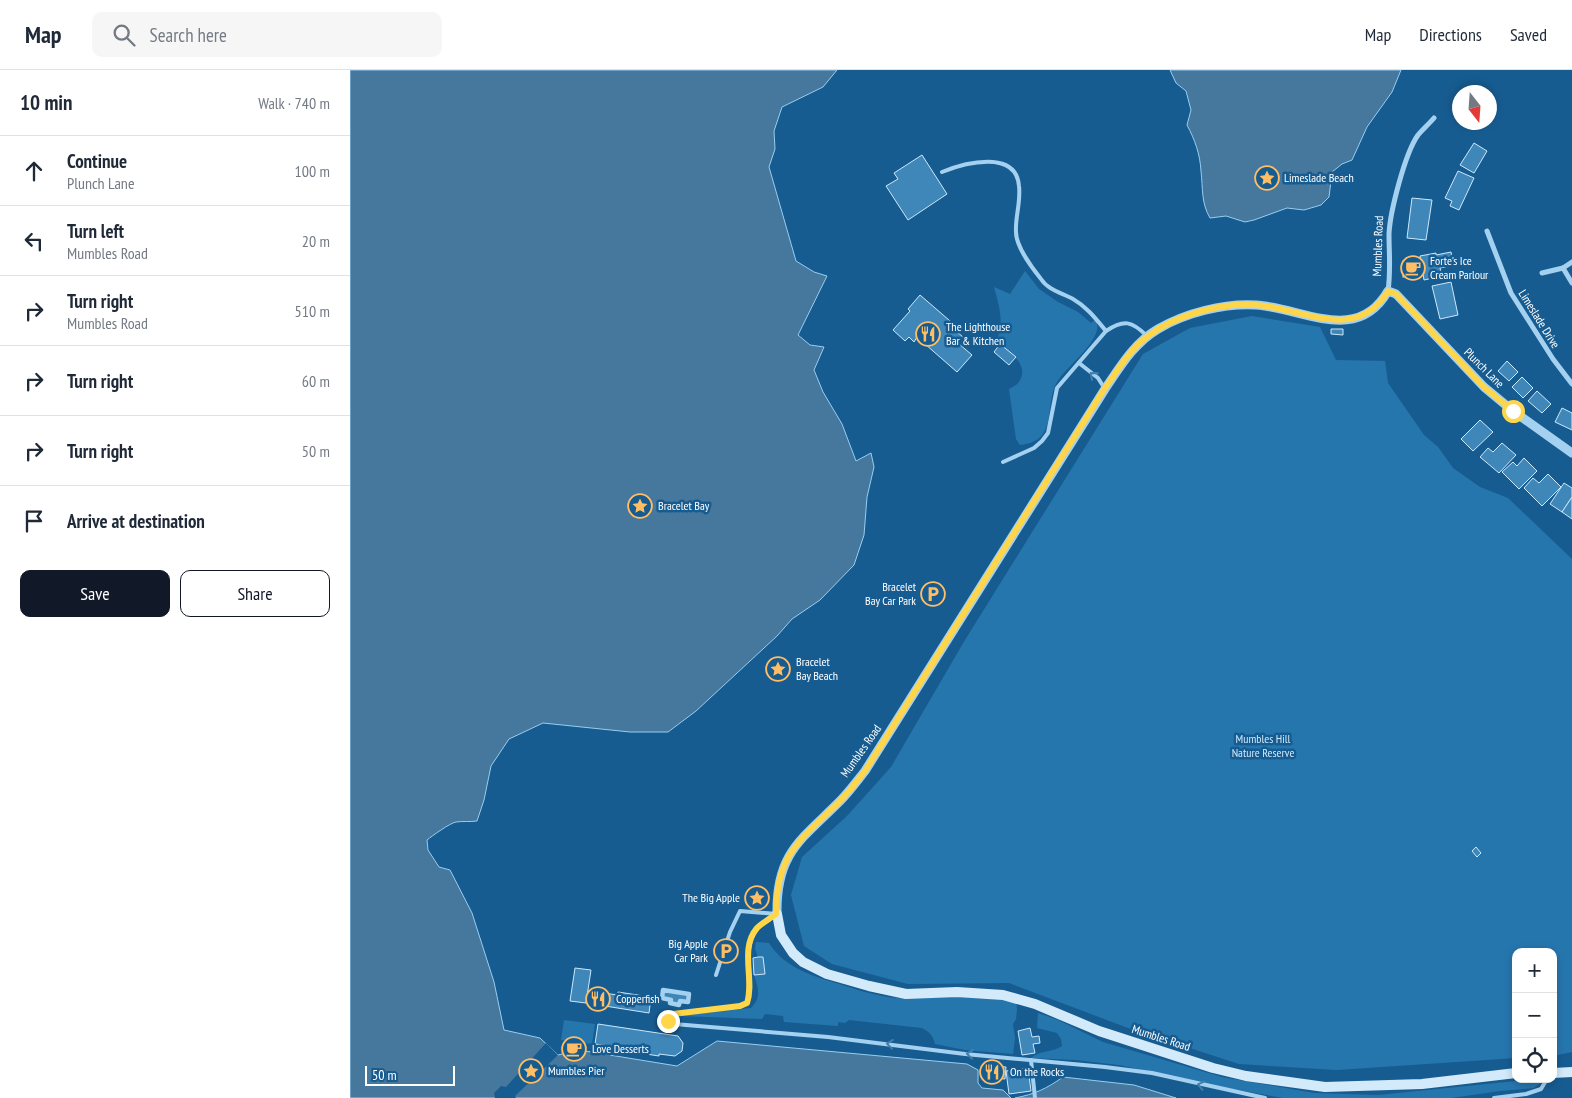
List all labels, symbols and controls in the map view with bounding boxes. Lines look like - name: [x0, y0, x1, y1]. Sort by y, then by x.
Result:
- search box: [92, 12, 442, 57]
- text: Map: [25, 19, 62, 50]
- icon: search: [110, 21, 138, 49]
- text: Search here: [150, 23, 227, 47]
- text: Map: [1365, 23, 1391, 46]
- text: Directions: [1419, 23, 1482, 46]
- text: Saved: [1510, 23, 1547, 46]
- north arrow: [1452, 85, 1497, 130]
- text: 10 min: [20, 89, 72, 116]
- text: Walk · 740 m: [258, 93, 330, 113]
- text: Continue: [67, 149, 127, 173]
- icon: ahead: [20, 157, 48, 185]
- text: 100 m: [295, 161, 330, 181]
- place icon: Limeslade Beach: [1254, 165, 1280, 191]
- place label: Limeslade Beach: [1284, 170, 1354, 185]
- text: Plunch Lane: [67, 173, 135, 193]
- street label: Mumbles Road: [1369, 215, 1386, 277]
- text: Turn left: [67, 219, 124, 243]
- icon: left: [20, 227, 48, 255]
- text: 20 m: [302, 231, 330, 251]
- text: Mumbles Road: [67, 243, 148, 263]
- place label: Forte's Ice Cream Parlour: [1430, 253, 1489, 282]
- cafe icon: Forte's Ice Cream Parlour: [1400, 255, 1426, 281]
- street label: Limeslade Drive: [1515, 287, 1563, 351]
- text: Turn right: [67, 289, 133, 313]
- icon: right: [20, 297, 48, 325]
- text: 510 m: [295, 301, 330, 321]
- text: Mumbles Road: [67, 313, 148, 333]
- place label: The Lighthouse Bar & Kitchen: [946, 319, 1010, 348]
- restaurant icon: The Lighthouse Bar & Kitchen: [915, 321, 941, 347]
- street label: Plunch Lane: [1461, 344, 1508, 391]
- icon: right: [20, 367, 48, 395]
- text: Turn right: [67, 369, 133, 393]
- text: 60 m: [302, 371, 330, 391]
- one-way arrow: [1089, 372, 1098, 381]
- route start: [1502, 400, 1525, 423]
- icon: right: [20, 437, 48, 465]
- text: Turn right: [67, 439, 133, 463]
- text: 50 m: [302, 441, 330, 461]
- place icon: Bracelet Bay: [627, 493, 653, 519]
- place label: Bracelet Bay: [658, 498, 710, 513]
- icon: arrive: [20, 507, 48, 535]
- text: Arrive at destination: [67, 509, 205, 533]
- button: Save: [20, 570, 170, 617]
- button: Share: [180, 570, 330, 617]
- place label: Bracelet Bay Car Park: [865, 579, 917, 608]
- parking icon: Bracelet Bay Car Park: [920, 581, 946, 607]
- place label: Bracelet Bay Beach: [796, 654, 838, 683]
- place icon: Bracelet Bay Beach: [765, 656, 791, 682]
- street label: Mumbles Road: [837, 722, 884, 780]
- park label: Mumbles Hill Nature Reserve: [1232, 731, 1294, 760]
- place icon: The Big Apple: [744, 885, 770, 911]
- place label: The Big Apple: [682, 890, 740, 905]
- place label: Big Apple Car Park: [668, 936, 708, 965]
- parking icon: Big Apple Car Park: [713, 938, 739, 964]
- map controls: [1512, 948, 1557, 1083]
- button: +: [1512, 948, 1557, 993]
- restaurant icon: Copperfish: [585, 986, 611, 1012]
- place label: Copperfish: [616, 991, 660, 1006]
- button: −: [1512, 993, 1557, 1038]
- route end: [657, 1010, 680, 1033]
- street label: Mumbles Road: [1130, 1021, 1192, 1054]
- cafe icon: Love Desserts: [561, 1036, 587, 1062]
- button: locate: [1512, 1038, 1557, 1083]
- one-way arrow: [886, 1039, 894, 1050]
- place label: Love Desserts: [592, 1041, 649, 1056]
- one-way arrow: [966, 1049, 974, 1060]
- place icon: Mumbles Pier: [518, 1058, 544, 1084]
- restaurant icon: On the Rocks: [979, 1059, 1005, 1085]
- scale bar: [365, 1063, 455, 1086]
- place label: Mumbles Pier: [548, 1063, 605, 1078]
- place label: On the Rocks: [1010, 1064, 1064, 1079]
- text: 50 m: [372, 1066, 397, 1084]
- one-way arrow: [1196, 1080, 1205, 1091]

